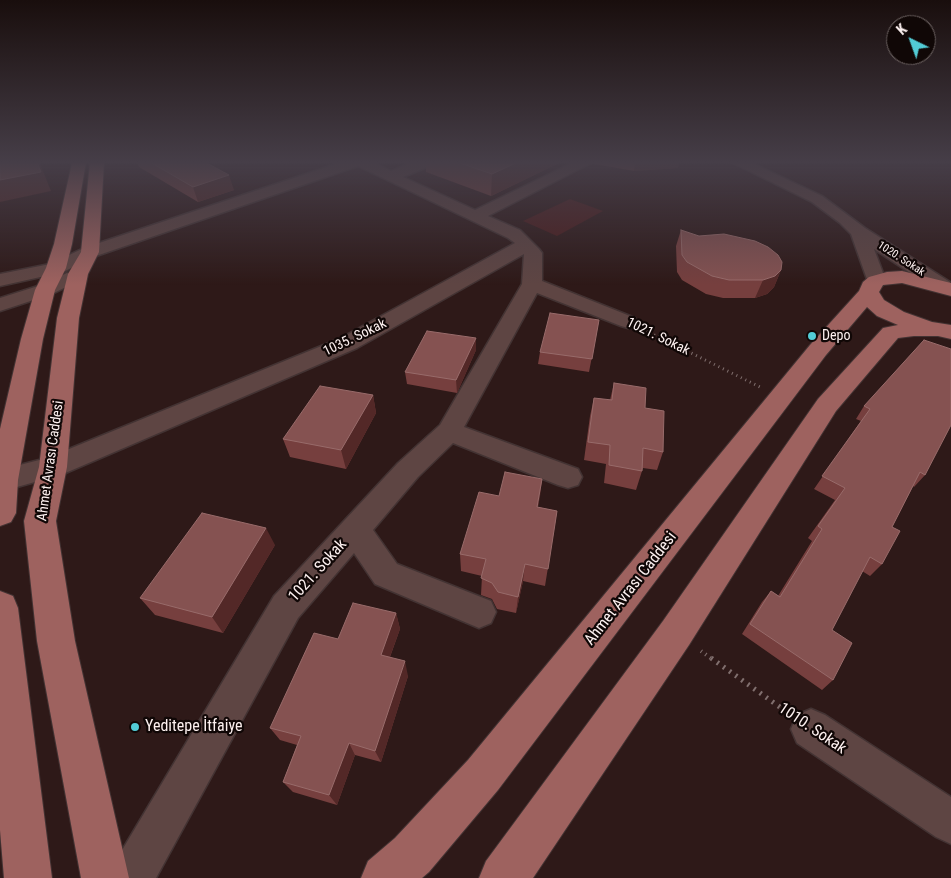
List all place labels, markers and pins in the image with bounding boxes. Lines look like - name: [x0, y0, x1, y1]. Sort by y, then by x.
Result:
- place label: Depo: [822, 328, 850, 344]
- marker: Depo: [806, 330, 818, 342]
- place label: Yeditepe İtfaiye: [145, 717, 242, 737]
- marker: Yeditepe İtfaiye: [129, 721, 141, 733]

